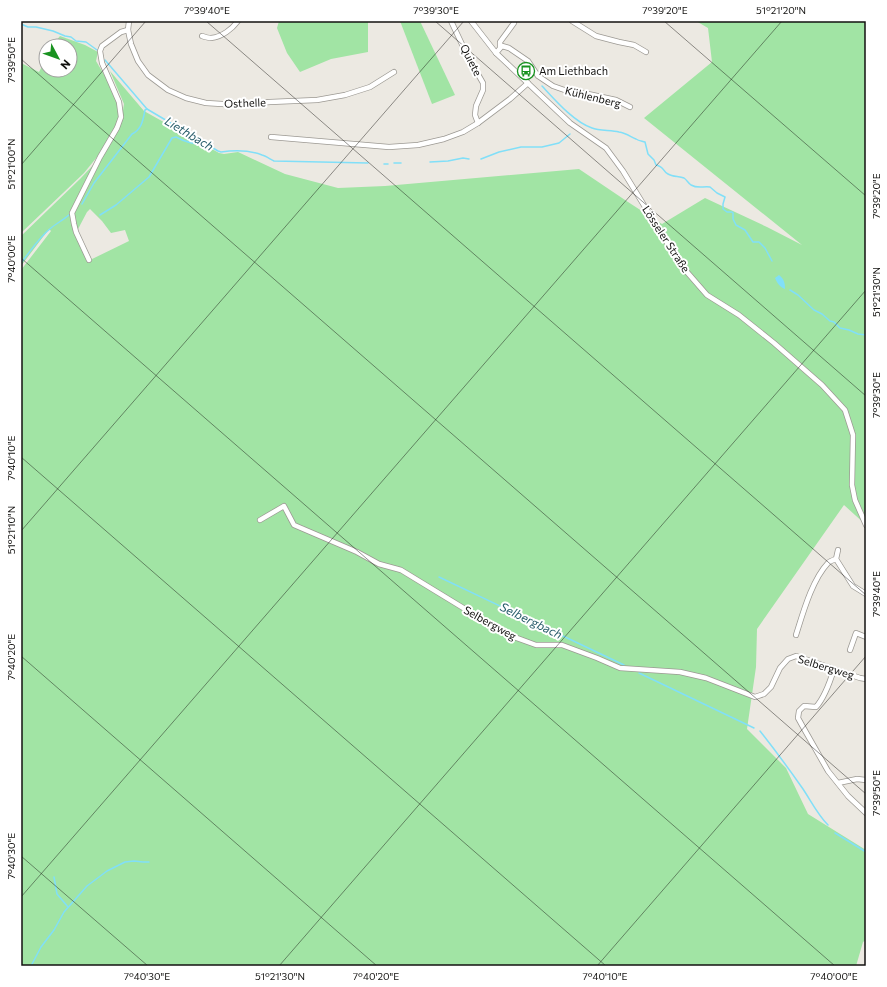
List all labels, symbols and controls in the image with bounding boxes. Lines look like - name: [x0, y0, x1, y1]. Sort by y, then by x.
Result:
- text: 7°39'40"E: [184, 4, 230, 16]
- text: 7°39'30"E: [413, 4, 459, 16]
- text: 7°39'20"E: [642, 4, 688, 16]
- text: 51°21'20"N: [756, 4, 806, 16]
- text: 7°39'50"E: [5, 37, 17, 83]
- north arrow: [38, 38, 78, 78]
- street label: Quiete: [458, 42, 485, 78]
- text: N: [58, 58, 74, 72]
- bus stop icon: Am Liethbach: [516, 61, 536, 81]
- place label: Am Liethbach: [539, 64, 608, 77]
- street label: Kühlenberg: [564, 83, 623, 110]
- street label: Osthelle: [224, 95, 266, 110]
- water label: Liethbach: [163, 113, 216, 153]
- text: 51°21'00"N: [5, 139, 17, 189]
- text: 7°39'20"E: [870, 173, 882, 219]
- street label: Lösseler Straße: [640, 203, 693, 275]
- text: 7°40'00"E: [5, 235, 17, 283]
- text: 51°21'30"N: [870, 267, 882, 317]
- text: 7°39'30"E: [870, 372, 882, 418]
- text: 7°40'10"E: [5, 435, 17, 481]
- text: 51°21'10"N: [5, 506, 17, 554]
- text: 7°39'40"E: [870, 571, 882, 617]
- water label: Selbergbach: [498, 599, 565, 641]
- street label: Selbergweg: [462, 603, 519, 642]
- text: 7°40'20"E: [5, 634, 17, 680]
- street label: Selbergweg: [796, 652, 856, 681]
- text: 7°39'50"E: [870, 770, 882, 816]
- text: 7°40'30"E: [5, 833, 17, 879]
- text: 7°40'30"E: [124, 970, 170, 982]
- text: 51°21'30"N: [255, 970, 305, 982]
- text: 7°40'20"E: [353, 970, 399, 982]
- text: 7°40'10"E: [582, 970, 628, 982]
- text: 7°40'00"E: [810, 970, 858, 982]

